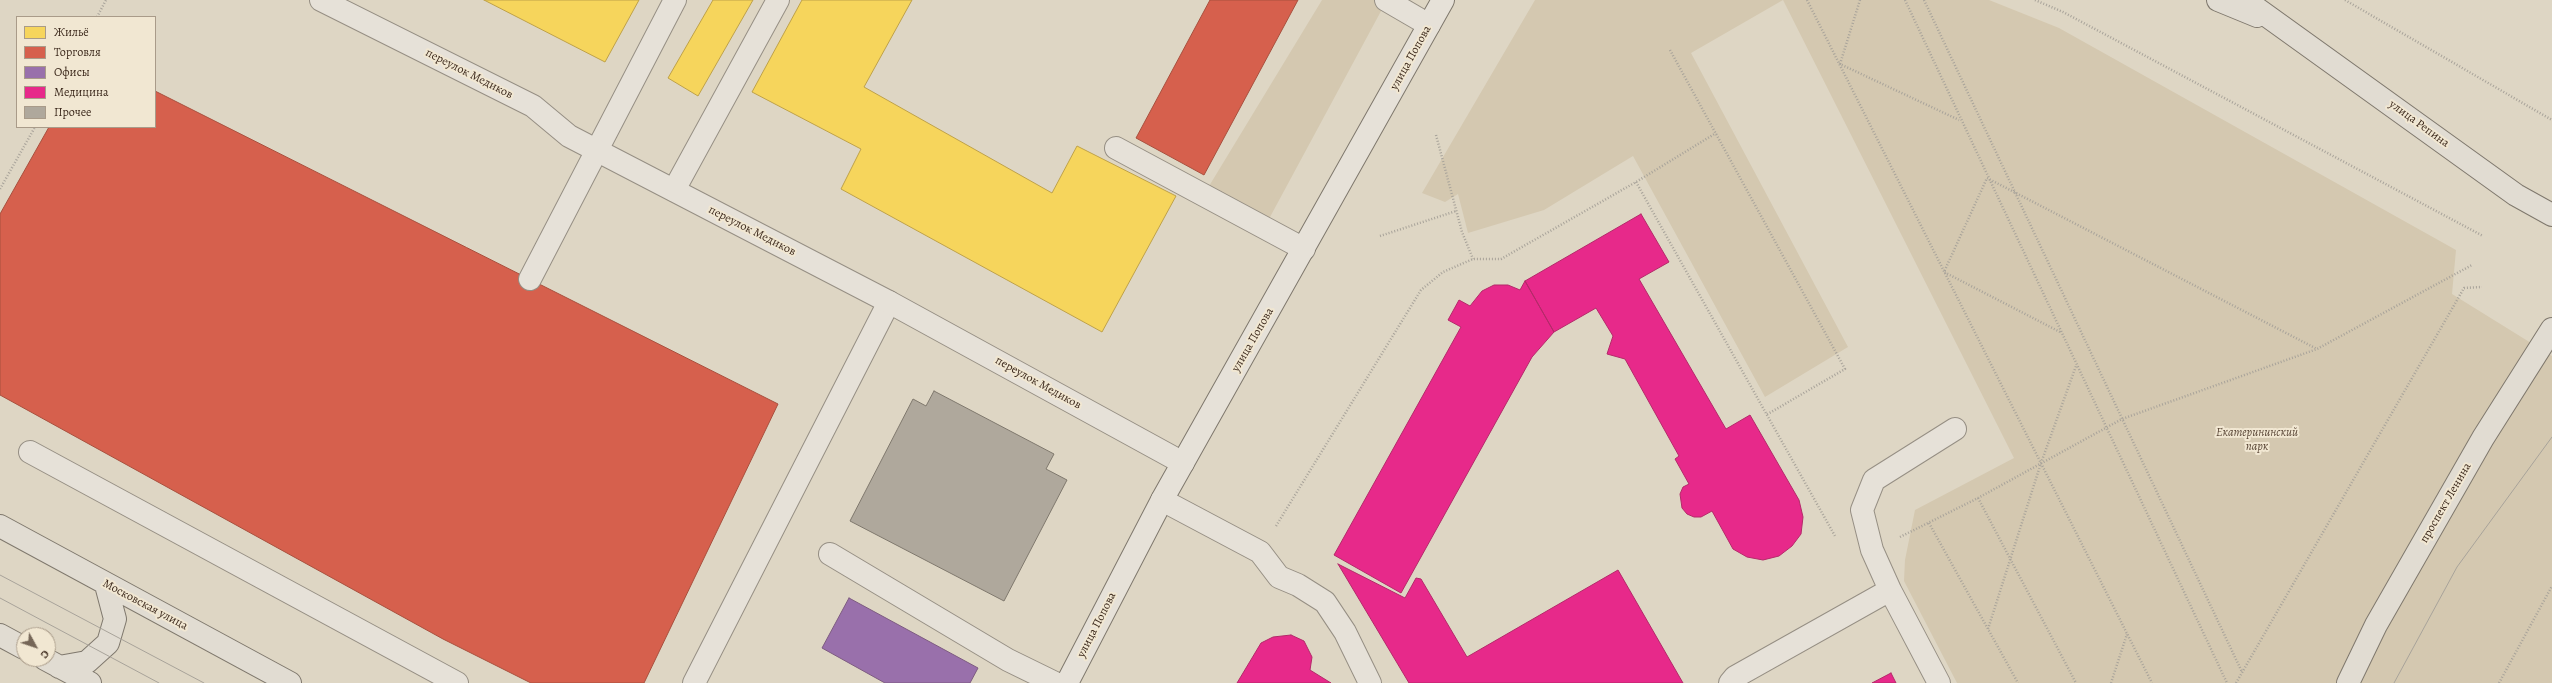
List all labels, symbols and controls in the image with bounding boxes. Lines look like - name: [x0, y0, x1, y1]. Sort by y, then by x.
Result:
- legend: [16, 16, 156, 128]
- street label: улица Попова: [1387, 23, 1435, 93]
- text: Жильё: [54, 24, 89, 40]
- text: Торговля: [54, 44, 101, 60]
- street label: переулок Медиков: [423, 46, 515, 102]
- text: Офисы: [54, 64, 90, 80]
- text: Медицина: [54, 84, 109, 100]
- street label: улица Репина: [2386, 97, 2452, 151]
- text: Прочее: [54, 104, 92, 120]
- street label: переулок Медиков: [706, 203, 798, 259]
- street label: улица Попова: [1229, 305, 1277, 375]
- street label: переулок Медиков: [992, 353, 1084, 413]
- park label: Екатерининский парк: [2216, 426, 2298, 454]
- street label: проспект Ленина: [2417, 460, 2475, 546]
- street label: Московская улица: [100, 576, 190, 634]
- street label: улица Попова: [1074, 590, 1120, 660]
- north arrow: [16, 627, 56, 667]
- text: С: [37, 647, 53, 662]

